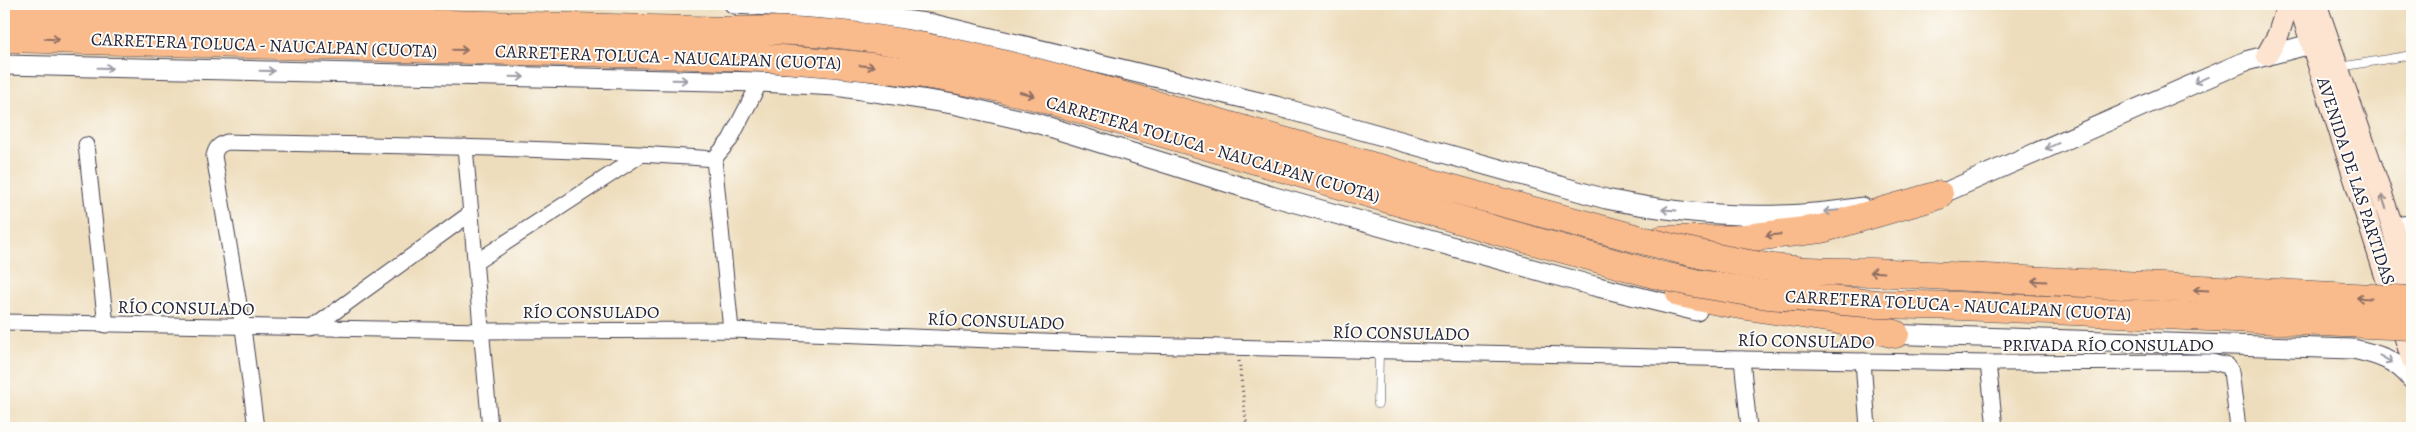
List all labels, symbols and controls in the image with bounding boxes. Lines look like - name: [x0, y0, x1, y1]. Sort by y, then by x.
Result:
- street label: CARRETERA TOLUCA - NAUCALPAN (CUOTA): [91, 27, 437, 63]
- one-way arrow: [44, 34, 60, 44]
- street label: CARRETERA TOLUCA - NAUCALPAN (CUOTA): [495, 39, 841, 75]
- one-way arrow: [452, 45, 468, 54]
- one-way arrow: [859, 61, 875, 71]
- one-way arrow: [96, 63, 113, 73]
- one-way arrow: [259, 67, 275, 76]
- one-way arrow: [509, 72, 525, 82]
- street label: AVENIDA DE LAS PARTIDAS: [2311, 73, 2401, 288]
- one-way arrow: [672, 76, 688, 85]
- one-way arrow: [2194, 76, 2209, 86]
- one-way arrow: [1018, 90, 1034, 100]
- street label: CARRETERA TOLUCA - NAUCALPAN (CUOTA): [1043, 90, 1383, 208]
- one-way arrow: [2045, 141, 2060, 151]
- one-way arrow: [2379, 194, 2388, 210]
- one-way arrow: [1661, 205, 1677, 214]
- one-way arrow: [1823, 206, 1839, 215]
- one-way arrow: [1765, 230, 1781, 240]
- one-way arrow: [1869, 267, 1885, 277]
- one-way arrow: [2031, 277, 2047, 286]
- street label: CARRETERA TOLUCA - NAUCALPAN (CUOTA): [1784, 284, 2132, 326]
- one-way arrow: [2193, 285, 2210, 295]
- one-way arrow: [2356, 293, 2372, 302]
- street label: RÍO CONSULADO: [117, 295, 255, 321]
- street label: RÍO CONSULADO: [523, 300, 659, 324]
- street label: RÍO CONSULADO: [927, 307, 1065, 335]
- street label: RÍO CONSULADO: [1332, 320, 1470, 346]
- street label: RÍO CONSULADO: [1737, 328, 1875, 354]
- street label: PRIVADA RÍO CONSULADO: [2002, 333, 2214, 357]
- one-way arrow: [2378, 354, 2393, 364]

